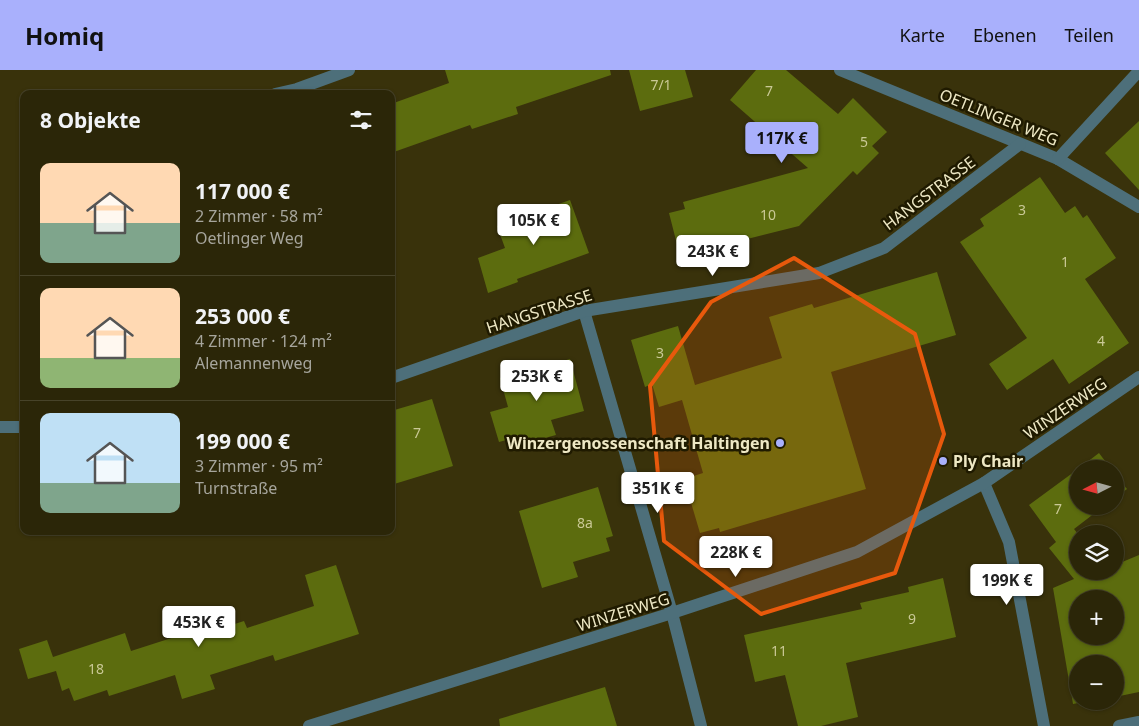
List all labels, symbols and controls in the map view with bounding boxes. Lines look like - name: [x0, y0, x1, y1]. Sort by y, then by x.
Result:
- text: Homiq: [25, 19, 104, 52]
- text: Karte: [900, 23, 945, 47]
- text: Ebenen: [973, 23, 1037, 47]
- text: Teilen: [1065, 23, 1114, 47]
- house number: 7/1: [650, 75, 672, 94]
- house number: 7: [765, 81, 773, 100]
- street label: OETLINGER WEG: [936, 83, 1062, 151]
- text: 8 Objekte: [40, 106, 141, 134]
- icon: filters: [347, 106, 375, 134]
- pin: 117K €: [741, 122, 823, 164]
- text: 117K €: [756, 127, 808, 149]
- house number: 5: [860, 132, 868, 151]
- street label: HANGSTRASSE: [878, 151, 980, 235]
- text: 117 000 €: [195, 177, 290, 205]
- icon: home: [80, 183, 140, 243]
- house number: 3: [1018, 200, 1026, 219]
- pin: 105K €: [493, 204, 575, 246]
- text: 2 Zimmer · 58 m²: [195, 205, 323, 227]
- house number: 10: [760, 205, 776, 224]
- text: 105K €: [508, 209, 560, 231]
- text: Oetlinger Weg: [195, 227, 304, 249]
- pin: 243K €: [672, 234, 754, 277]
- text: 243K €: [687, 240, 739, 262]
- house number: 1: [1061, 252, 1069, 271]
- street label: HANGSTRASSE: [483, 284, 595, 338]
- text: 253 000 €: [195, 302, 290, 330]
- icon: home: [80, 308, 140, 368]
- text: 4 Zimmer · 124 m²: [195, 330, 332, 352]
- house number: 4: [1097, 331, 1105, 350]
- house number: 3: [656, 343, 664, 362]
- text: Alemannenweg: [195, 352, 312, 374]
- pin: 253K €: [496, 360, 578, 402]
- text: 253K €: [511, 365, 563, 387]
- street label: WINZERWEG: [1019, 372, 1111, 444]
- house number: 7: [413, 423, 421, 442]
- text: 199 000 €: [195, 427, 290, 455]
- place label: Winzergenossenschaft Haltingen: [506, 432, 770, 454]
- icon: home: [80, 433, 140, 493]
- marker: Winzergenossenschaft Haltingen: [774, 437, 786, 449]
- place label: Ply Chair: [953, 450, 1023, 472]
- text: 3 Zimmer · 95 m²: [195, 455, 323, 477]
- marker: Ply Chair: [937, 455, 949, 467]
- north arrow: [1069, 460, 1124, 515]
- map controls: [1069, 460, 1124, 710]
- pin: 351K €: [617, 472, 699, 514]
- text: Turnstraße: [195, 477, 277, 499]
- text: 351K €: [632, 477, 684, 499]
- house number: 7: [1054, 499, 1062, 518]
- house number: 8a: [577, 513, 593, 532]
- button: layers: [1069, 525, 1124, 580]
- pin: 228K €: [695, 536, 777, 578]
- text: 228K €: [710, 541, 762, 563]
- pin: 199K €: [966, 564, 1048, 606]
- text: 199K €: [981, 569, 1033, 591]
- street label: WINZERWEG: [574, 587, 672, 637]
- button: +: [1069, 590, 1124, 645]
- pin: 453K €: [158, 606, 240, 648]
- house number: 9: [908, 609, 916, 628]
- text: 453K €: [173, 611, 225, 633]
- house number: 11: [771, 641, 787, 660]
- button: −: [1069, 655, 1124, 710]
- house number: 18: [88, 659, 104, 678]

